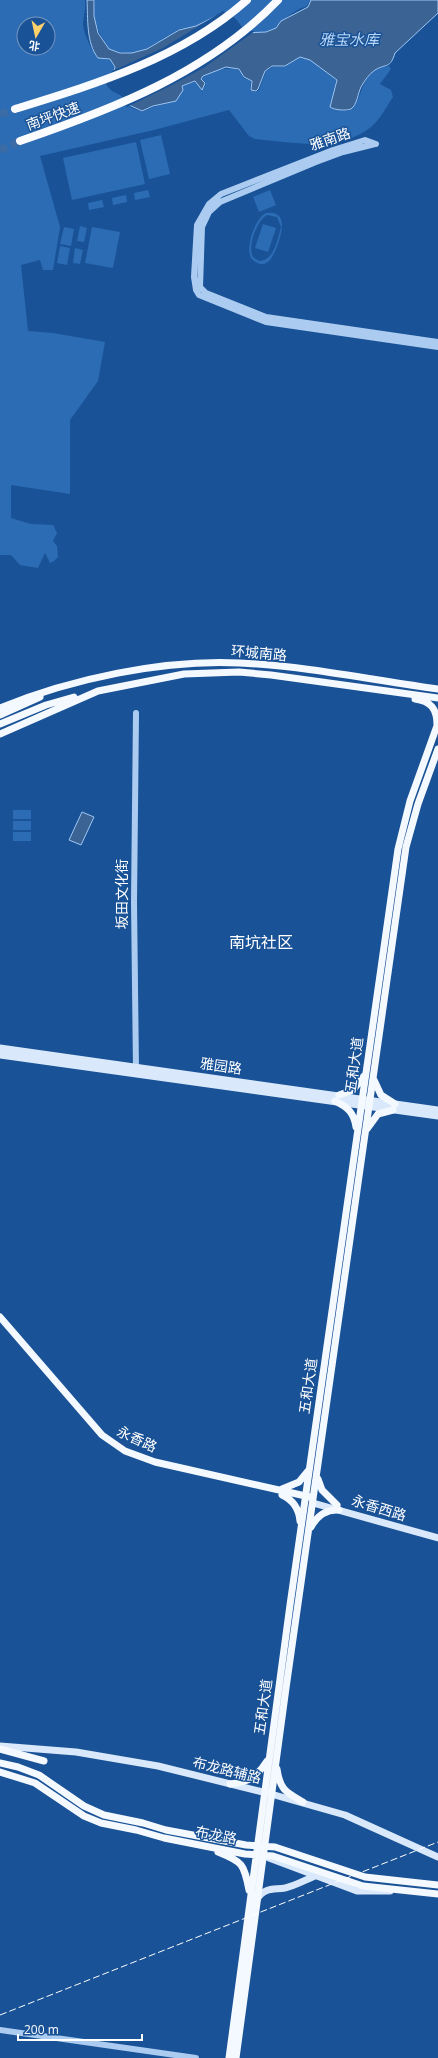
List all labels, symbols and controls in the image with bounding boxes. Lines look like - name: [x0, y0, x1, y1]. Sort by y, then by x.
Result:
- north arrow: [16, 16, 56, 56]
- water label: 雅宝水库: [319, 29, 382, 49]
- text: 北: [28, 38, 41, 55]
- street label: 南坪快速: [23, 97, 82, 134]
- street label: 雅南路: [307, 123, 353, 154]
- street label: 环城南路: [230, 641, 288, 664]
- street label: 坂田文化街: [112, 859, 131, 929]
- district label: 南坑社区: [229, 931, 293, 953]
- street label: 五和大道: [340, 1036, 367, 1094]
- street label: 雅园路: [199, 1053, 243, 1078]
- street label: 五和大道: [294, 1357, 321, 1415]
- street label: 永香路: [114, 1421, 160, 1456]
- street label: 永香西路: [350, 1490, 409, 1525]
- street label: 五和大道: [249, 1678, 276, 1736]
- street label: 布龙路辅路: [191, 1752, 263, 1787]
- street label: 布龙路: [194, 1821, 239, 1848]
- scale bar: [18, 2016, 142, 2042]
- text: 200 m: [24, 2021, 59, 2038]

